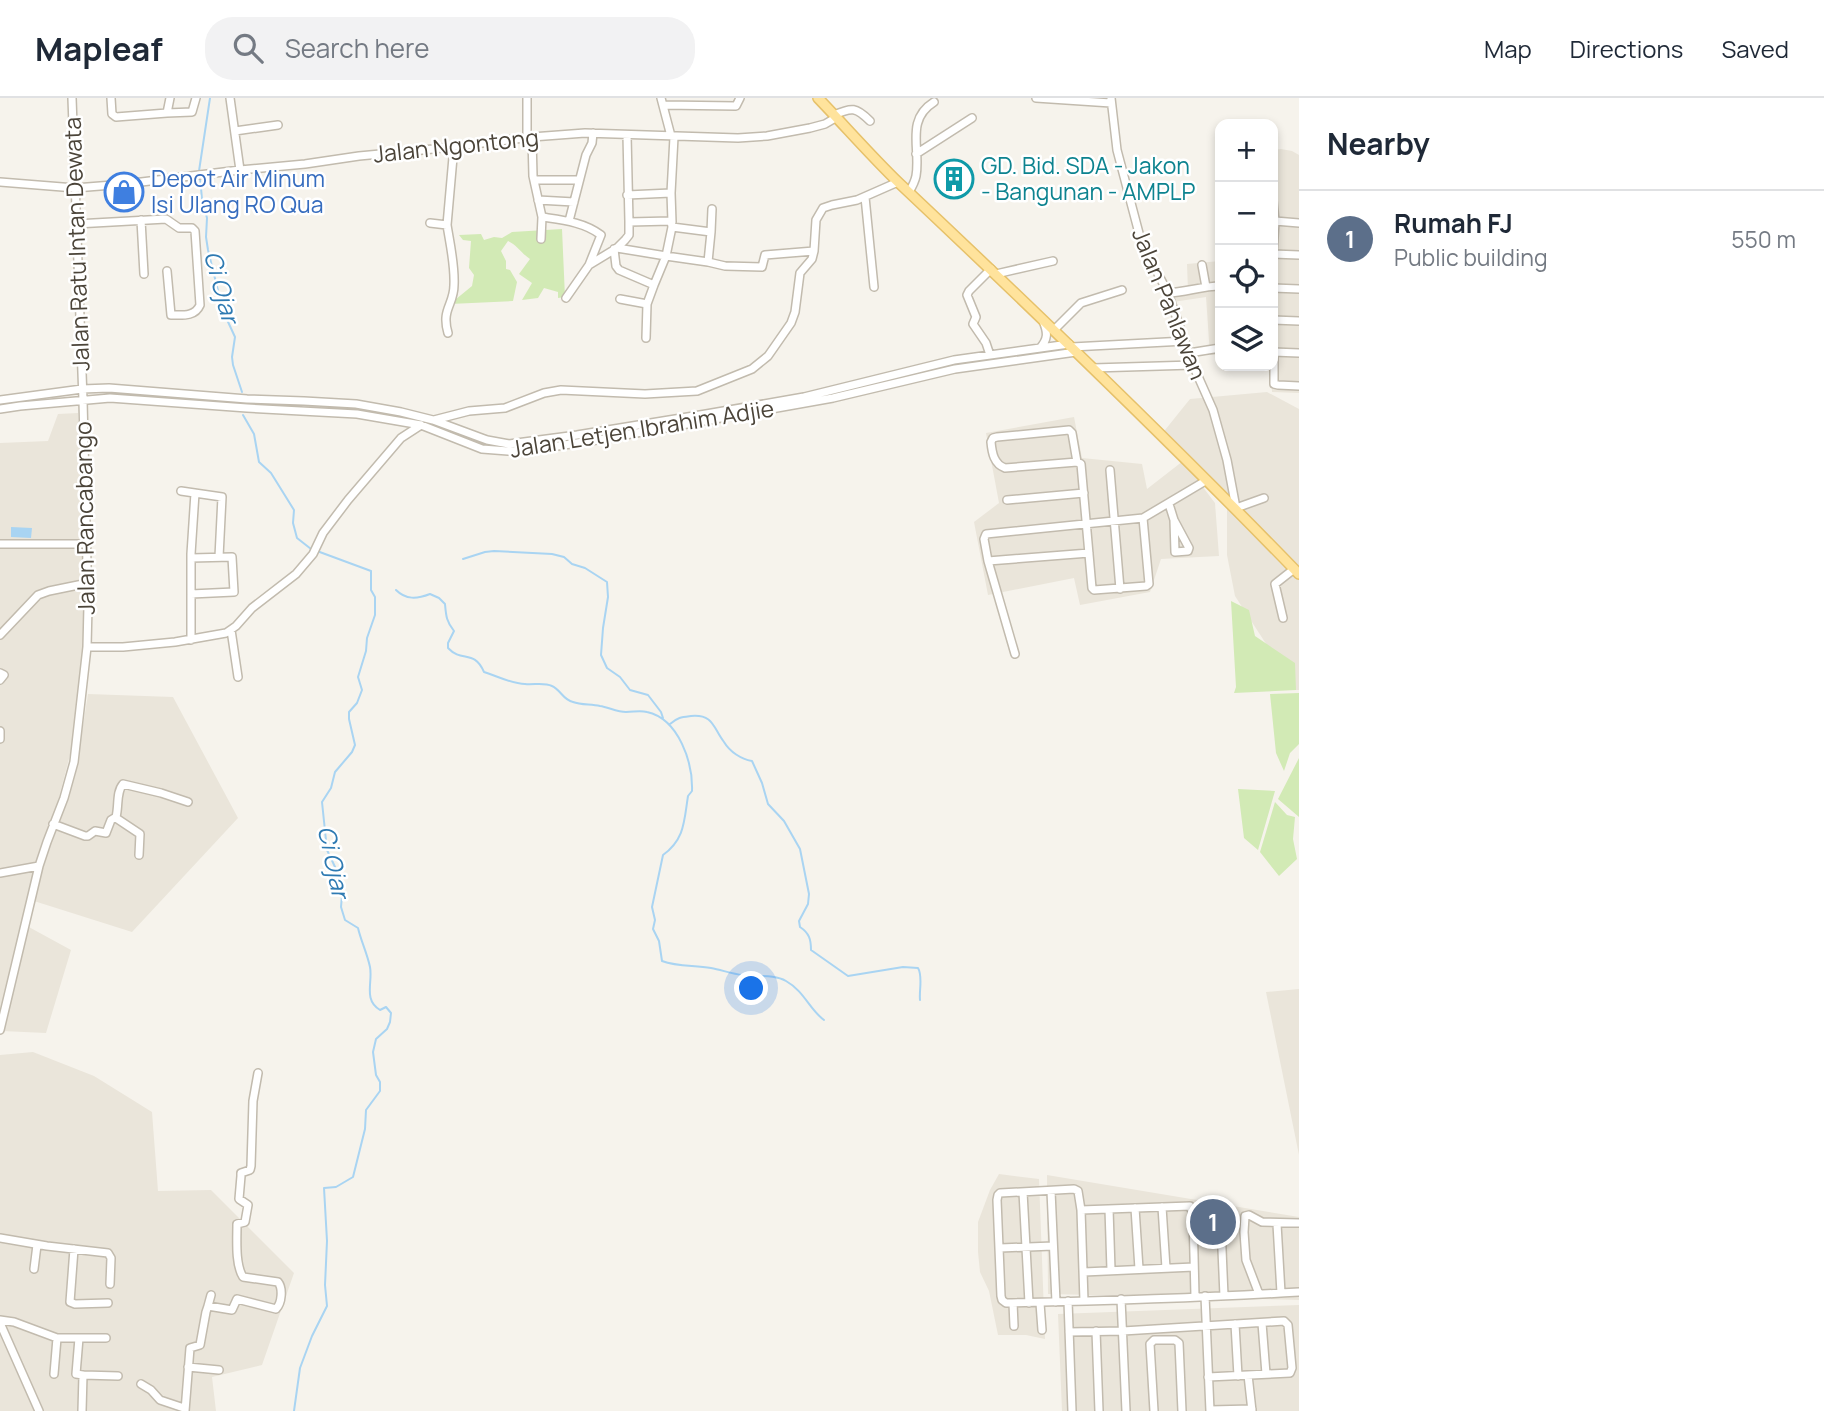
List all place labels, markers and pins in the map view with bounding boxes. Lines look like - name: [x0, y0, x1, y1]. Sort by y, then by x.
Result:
- place label: GD. Bid. SDA - Jakon - Bangunan - AMPLP: [981, 149, 1196, 207]
- building icon: GD. Bid. SDA - Jakon - Bangunan - AMPLP: [933, 158, 975, 200]
- place label: Depot Air Minum Isi Ulang RO Qua: [151, 162, 325, 220]
- shop icon: Depot Air Minum Isi Ulang RO Qua: [103, 171, 145, 213]
- pin: 1: [1190, 1196, 1236, 1248]

